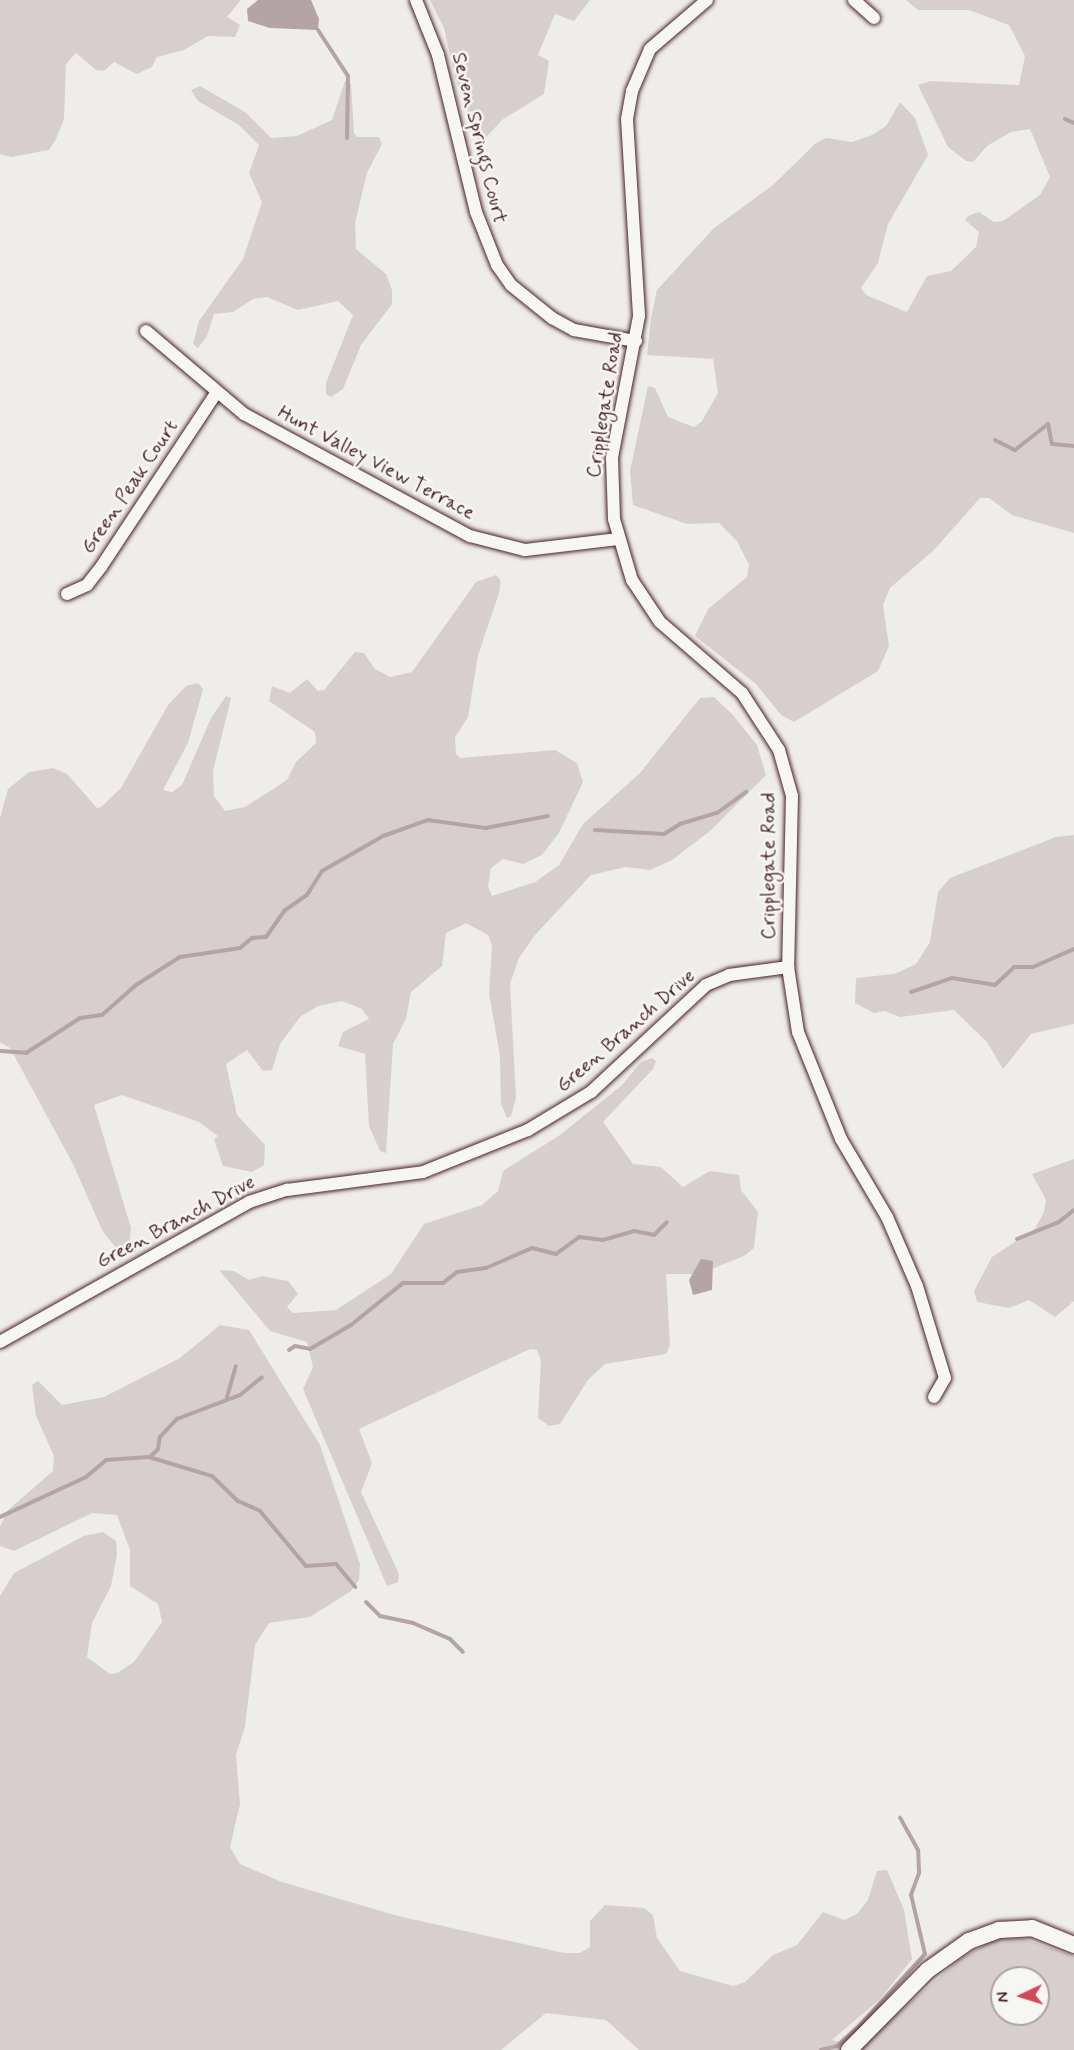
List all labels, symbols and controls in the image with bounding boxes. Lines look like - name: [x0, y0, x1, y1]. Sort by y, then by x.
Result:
- street label: Seven Springs Court: [446, 50, 512, 226]
- street label: Cripplegate Road: [582, 331, 628, 479]
- street label: Hunt Valley View Terrace: [277, 403, 475, 523]
- street label: Green Peak Court: [77, 416, 183, 558]
- street label: Cripplegate Road: [757, 793, 781, 939]
- street label: Green Branch Drive: [552, 964, 700, 1098]
- street label: Green Branch Drive: [93, 1170, 259, 1274]
- north arrow: [990, 1966, 1050, 2026]
- text: N: [993, 1991, 1014, 2003]

